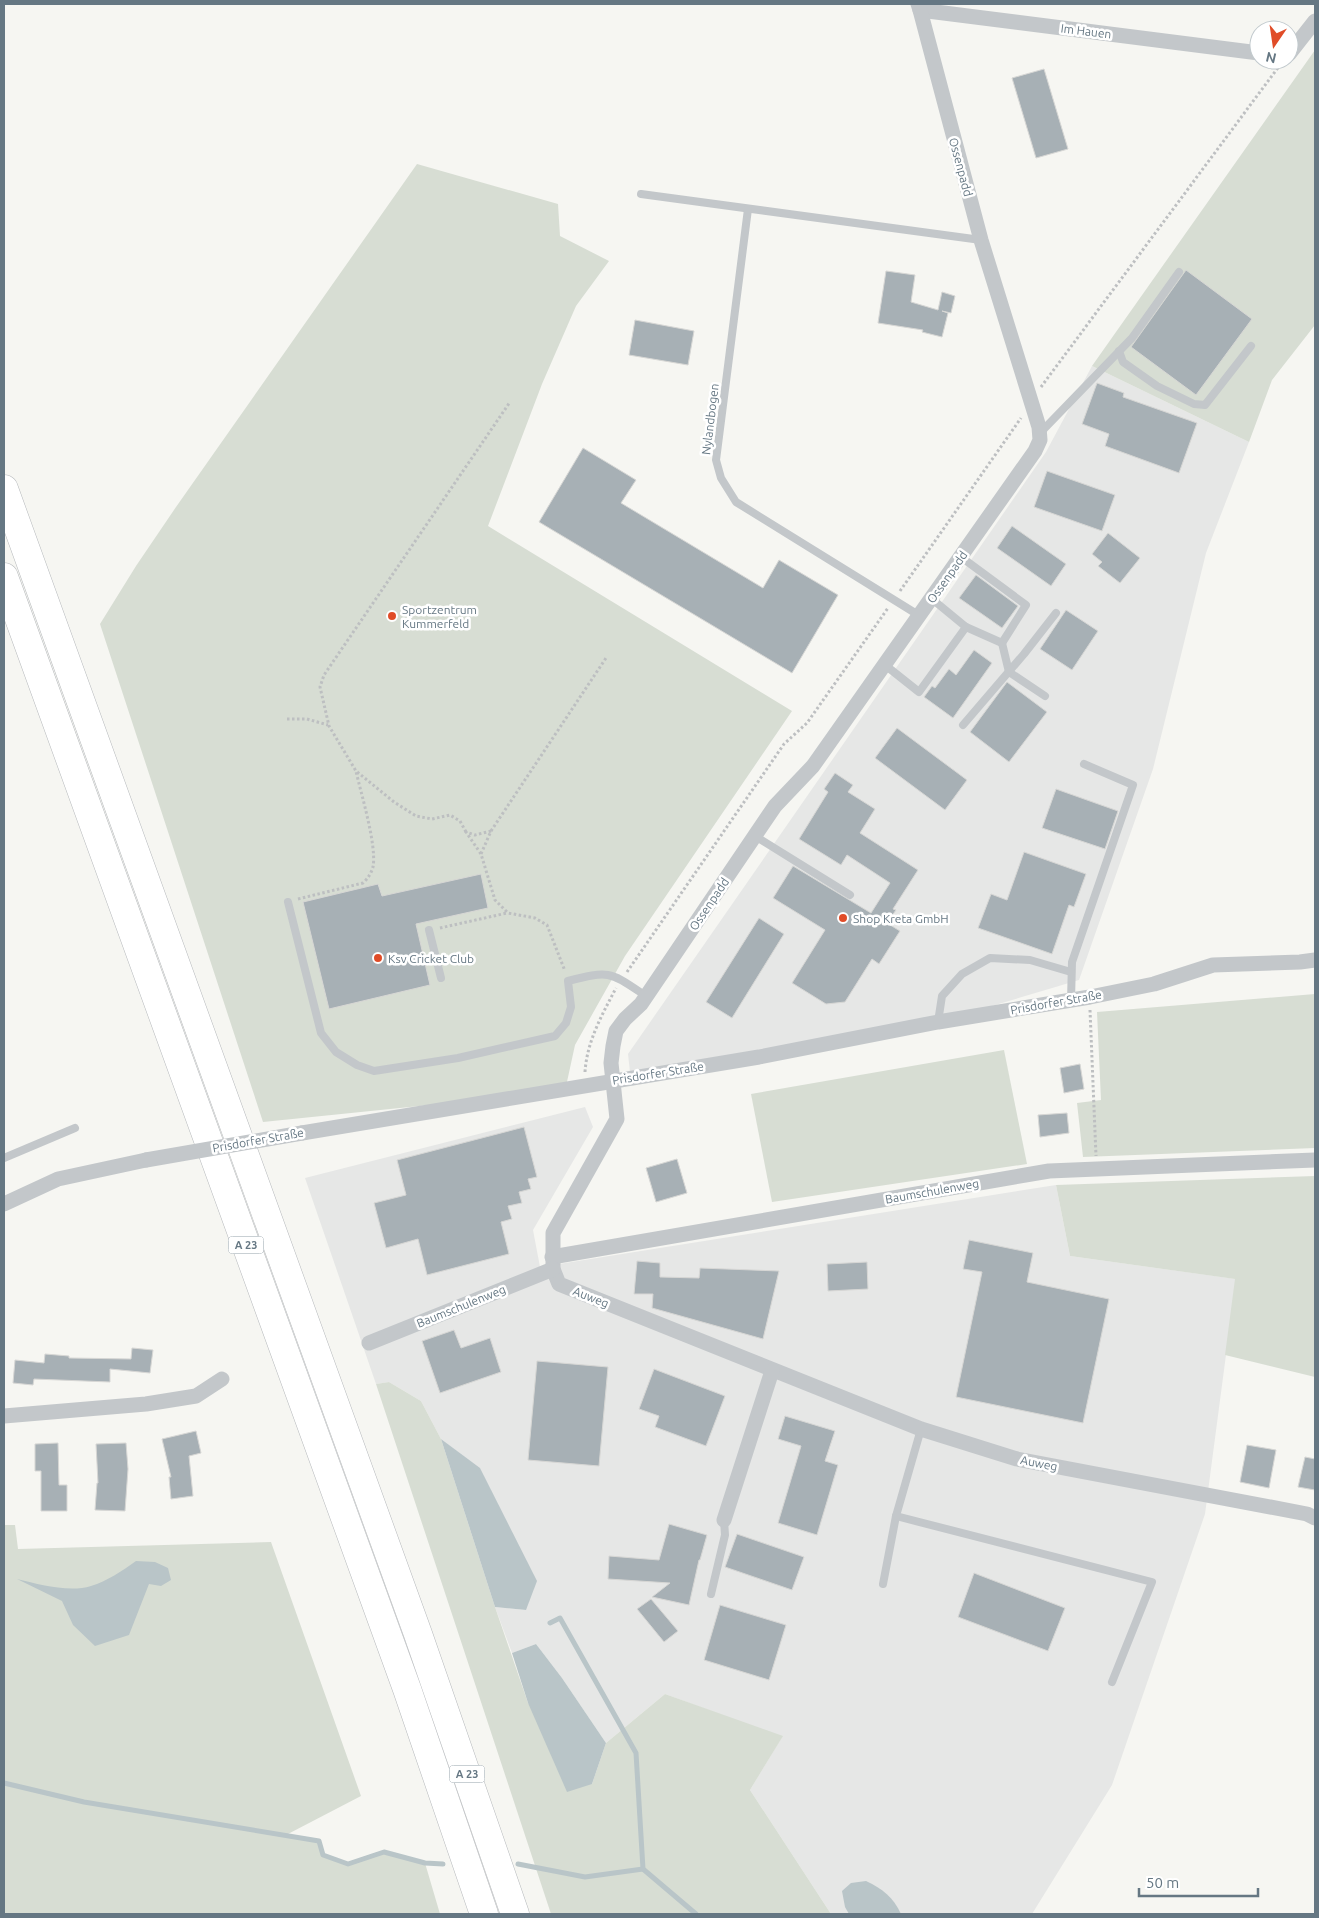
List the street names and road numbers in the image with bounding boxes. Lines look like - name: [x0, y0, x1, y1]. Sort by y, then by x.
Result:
- street label: Im Hauen: [1060, 21, 1112, 41]
- street label: Ossenpadd: [947, 136, 975, 198]
- street label: Nylandbogen: [699, 382, 721, 456]
- street label: Ossenpadd: [924, 549, 970, 605]
- street label: Ossenpadd: [687, 875, 731, 933]
- street label: Prisdorfer Straße: [1009, 988, 1103, 1016]
- street label: Prisdorfer Straße: [611, 1059, 705, 1087]
- street label: Prisdorfer Straße: [211, 1126, 305, 1154]
- street label: Baumschulenweg: [884, 1176, 980, 1206]
- road number: A 23: [228, 1236, 264, 1254]
- street label: Baumschulenweg: [415, 1282, 507, 1330]
- street label: Auweg: [571, 1284, 611, 1310]
- street label: Auweg: [1019, 1453, 1059, 1473]
- road number: A 23: [450, 1766, 484, 1782]

